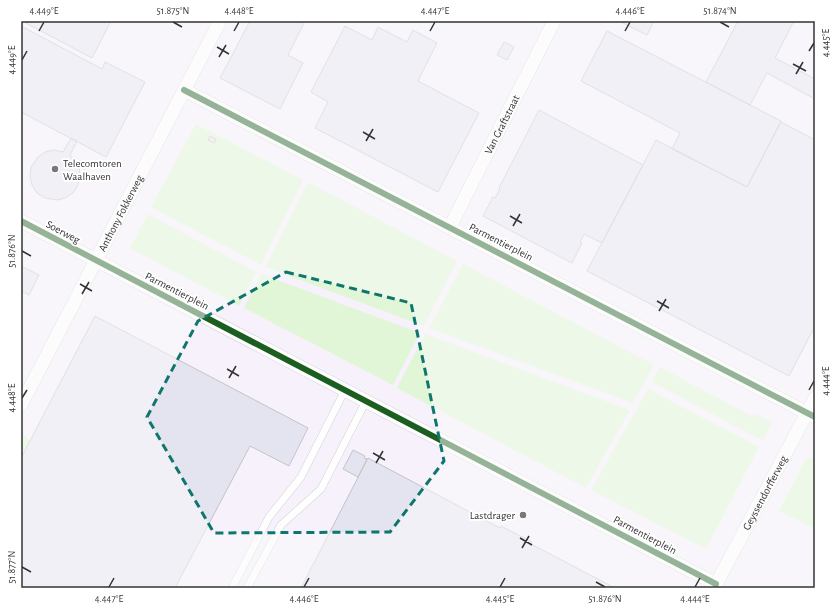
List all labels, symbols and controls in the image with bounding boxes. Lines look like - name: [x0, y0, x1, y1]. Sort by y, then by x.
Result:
- text: 4.449°E: [29, 6, 59, 16]
- text: 51.875°N: [157, 6, 189, 16]
- text: 4.448°E: [224, 6, 254, 16]
- text: 4.447°E: [421, 6, 449, 16]
- text: 4.446°E: [615, 6, 645, 16]
- text: 51.874°N: [703, 6, 737, 16]
- text: 4.445°E: [821, 28, 831, 57]
- text: 4.449°E: [7, 45, 17, 75]
- street label: Van Graftstraat: [482, 93, 522, 156]
- place label: Telecomtoren Waalhaven: [63, 158, 122, 182]
- marker: Telecomtoren Waalhaven: [50, 164, 60, 174]
- street label: Anthony Fokkerweg: [96, 173, 145, 253]
- street label: Soerweg: [44, 219, 82, 246]
- street label: Parmentierplein: [467, 221, 535, 263]
- text: 51.876°N: [7, 234, 17, 268]
- street label: Parmentierplein: [143, 270, 211, 312]
- text: 4.444°E: [821, 366, 831, 396]
- text: 4.448°E: [7, 383, 17, 413]
- street label: Geyssendorfferweg: [740, 453, 789, 532]
- place label: Lastdrager: [470, 510, 515, 521]
- marker: Lastdrager: [518, 510, 528, 520]
- street label: Parmentierplein: [612, 514, 678, 556]
- text: 51.877°N: [7, 551, 17, 583]
- text: 4.447°E: [95, 594, 123, 604]
- text: 4.446°E: [289, 594, 319, 604]
- text: 4.445°E: [486, 594, 515, 604]
- text: 51.876°N: [588, 594, 622, 604]
- text: 4.444°E: [680, 594, 710, 604]

